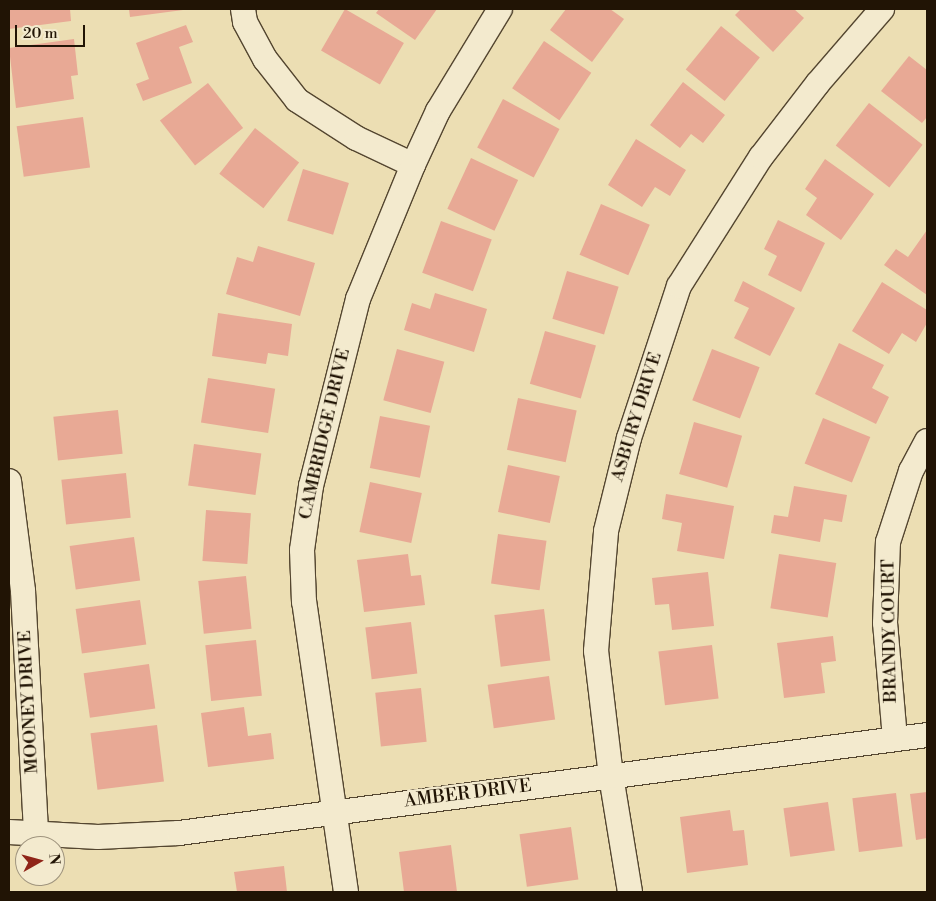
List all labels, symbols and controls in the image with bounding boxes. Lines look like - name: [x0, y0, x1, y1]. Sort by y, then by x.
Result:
- scale bar: [18, 15, 88, 47]
- text: 20 m: [23, 24, 58, 43]
- street label: CAMBRIDGE DRIVE: [295, 346, 355, 522]
- street label: ASBURY DRIVE: [607, 350, 667, 484]
- street label: BRANDY COURT: [878, 559, 902, 703]
- street label: MOONEY DRIVE: [14, 630, 44, 774]
- street label: AMBER DRIVE: [403, 775, 533, 813]
- north arrow: [15, 836, 65, 886]
- text: N: [44, 853, 64, 866]

